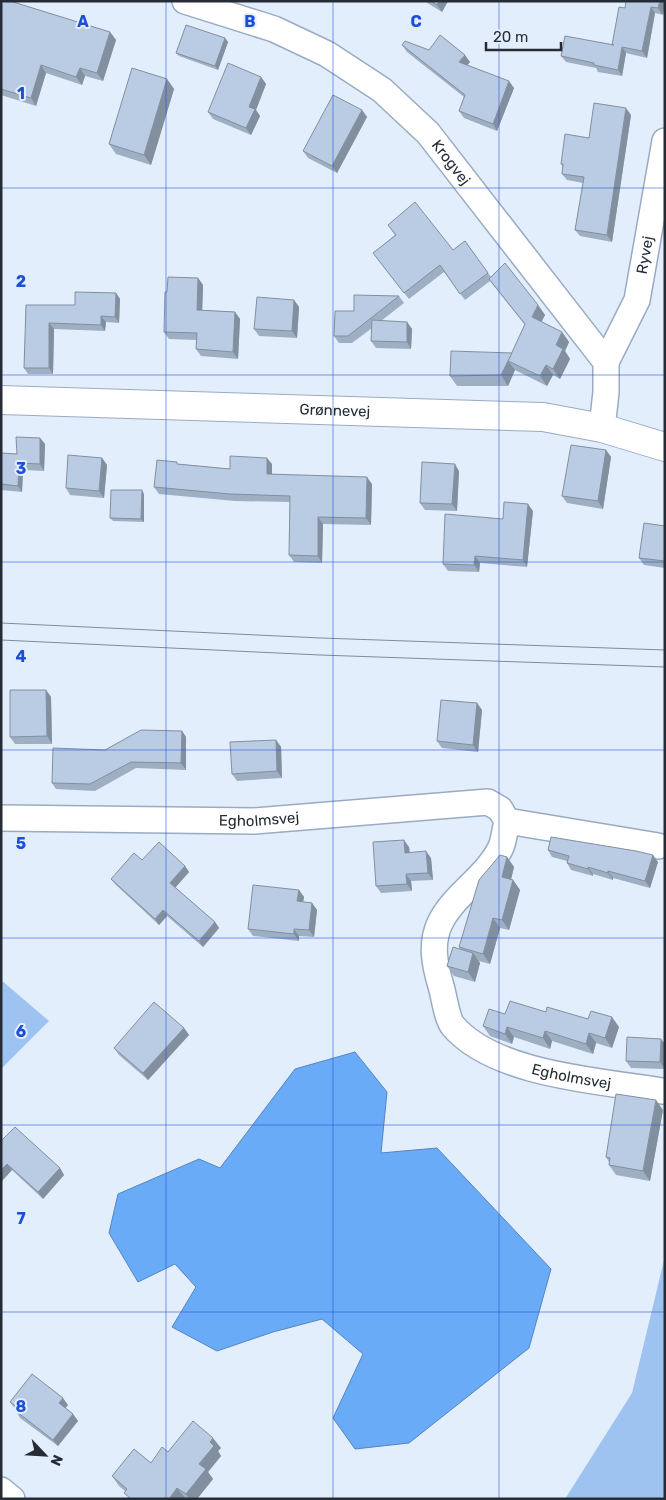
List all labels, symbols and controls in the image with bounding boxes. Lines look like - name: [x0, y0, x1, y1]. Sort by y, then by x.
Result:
- text: A: [77, 12, 89, 31]
- text: B: [244, 12, 256, 31]
- text: C: [410, 12, 422, 31]
- scale bar: [486, 20, 561, 52]
- text: 20 m: [493, 28, 528, 46]
- text: 1: [17, 84, 25, 103]
- street label: Krogvej: [428, 136, 474, 189]
- street label: Ryvej: [633, 235, 657, 275]
- text: 2: [16, 272, 26, 291]
- street label: Grønnevej: [299, 400, 371, 421]
- text: 3: [16, 459, 26, 478]
- text: 4: [16, 647, 27, 666]
- street label: Egholmsvej: [219, 808, 300, 830]
- text: 5: [16, 834, 26, 853]
- text: 6: [16, 1022, 26, 1041]
- street label: Egholmsvej: [530, 1060, 612, 1093]
- text: 7: [16, 1209, 26, 1228]
- text: 8: [16, 1397, 27, 1416]
- north arrow: [20, 1430, 70, 1480]
- text: N: [46, 1452, 66, 1468]

